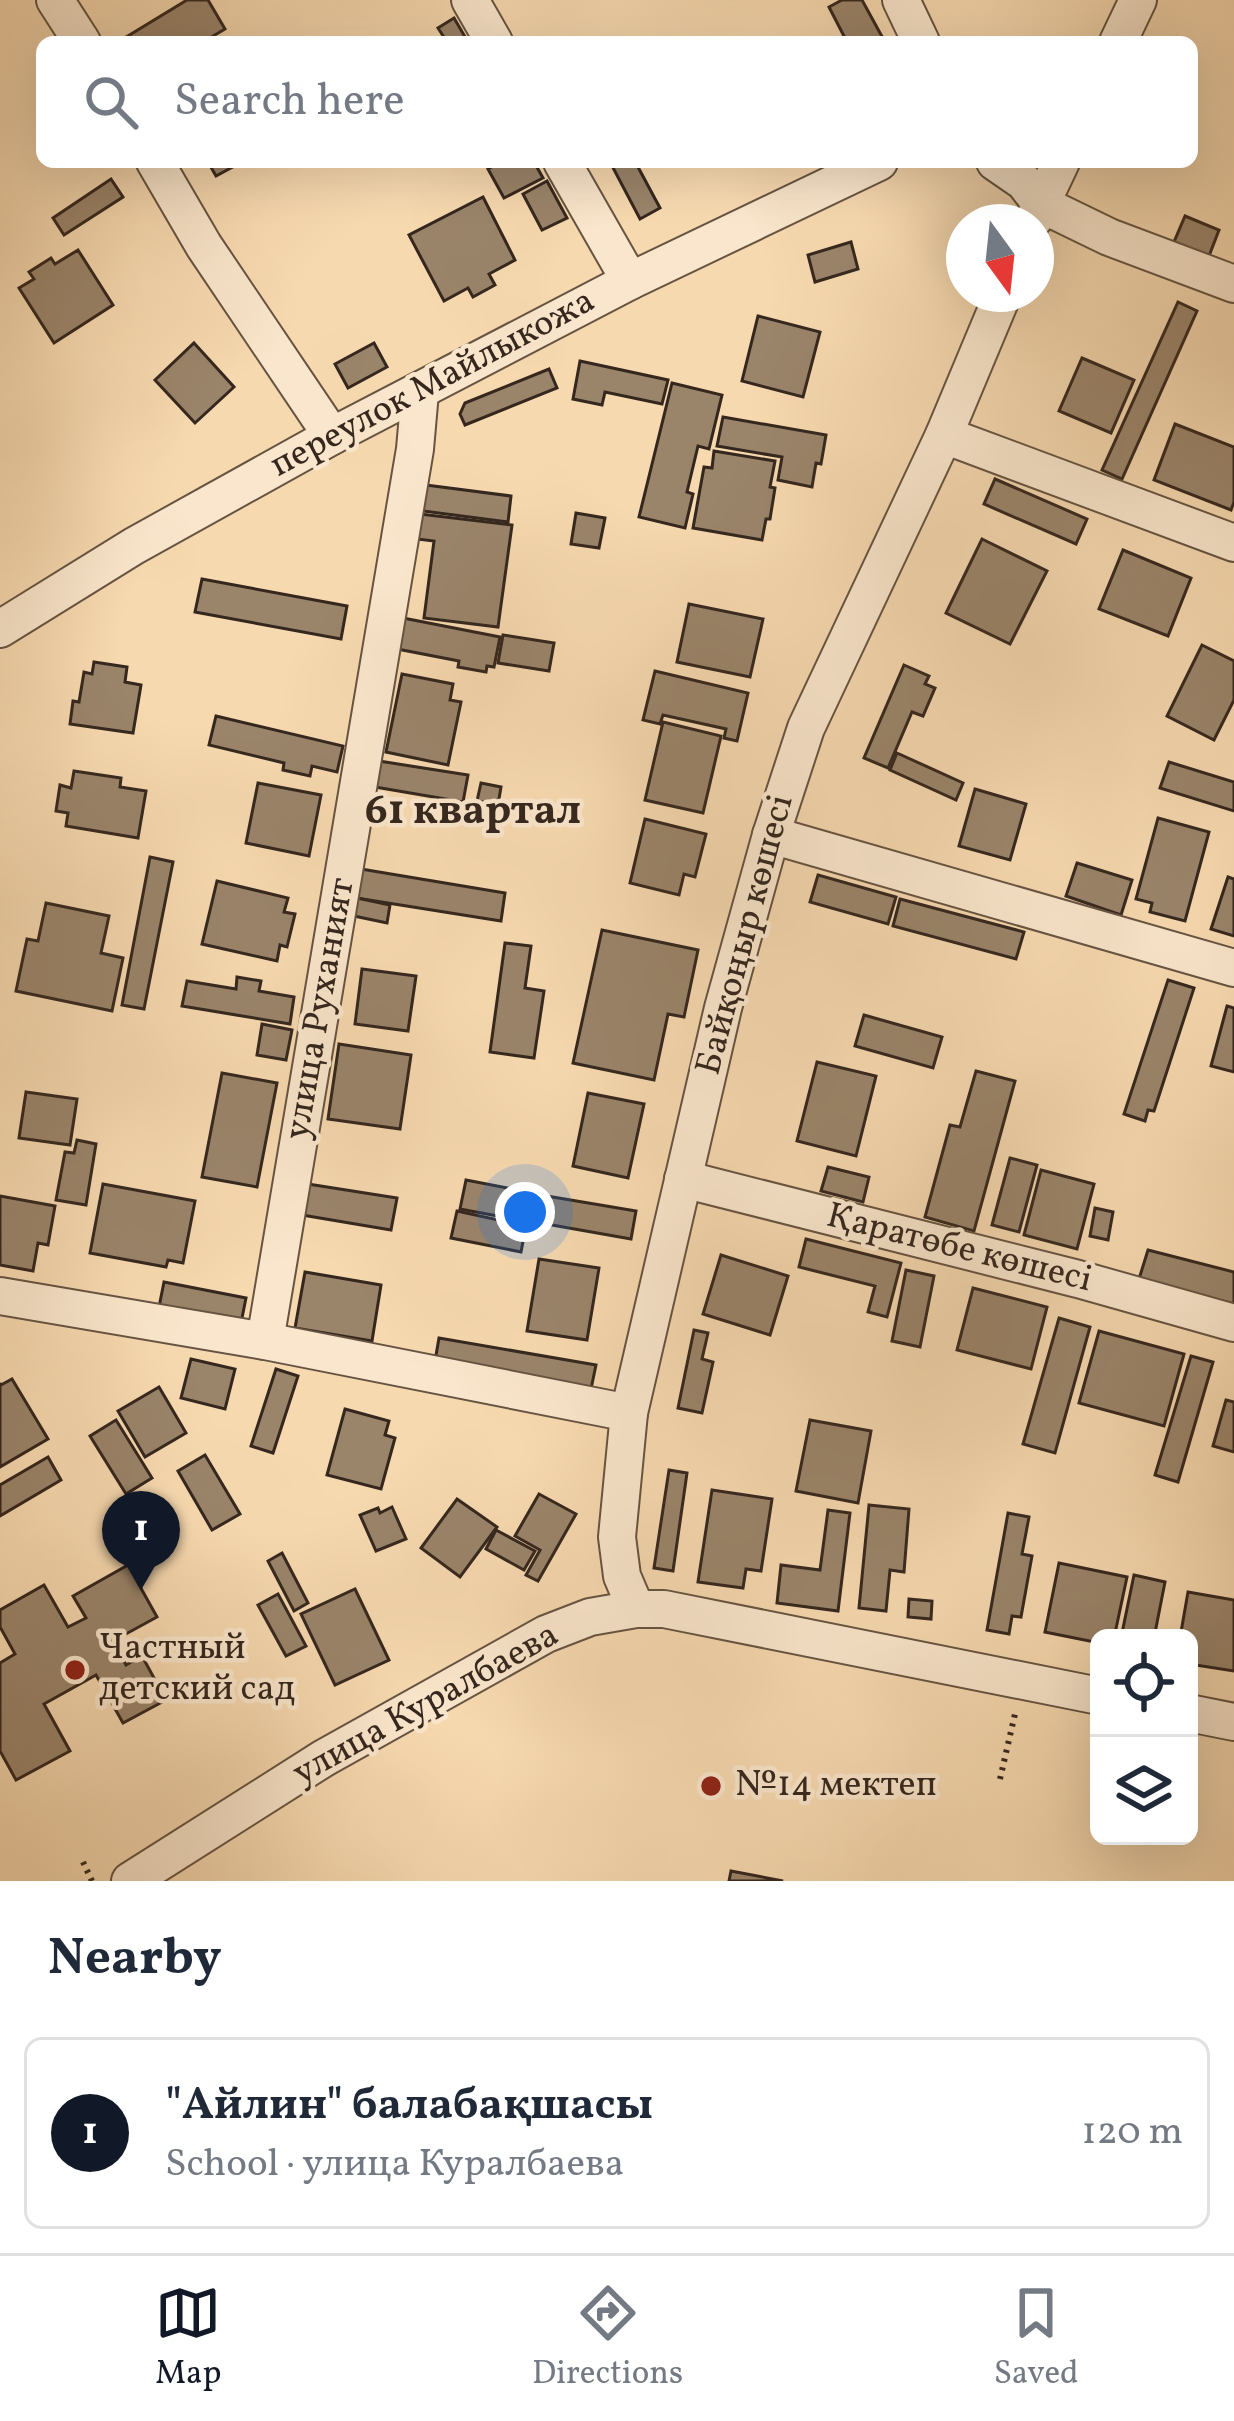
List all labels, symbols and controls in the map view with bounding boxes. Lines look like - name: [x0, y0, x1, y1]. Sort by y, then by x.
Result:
- search box: [36, 36, 1198, 168]
- icon: search: [78, 69, 144, 135]
- text: Search here: [174, 71, 405, 134]
- north arrow: [946, 204, 1054, 312]
- street label: переулок Майлыкожа: [262, 277, 604, 491]
- district label: 61 квартал: [365, 783, 581, 842]
- street label: Байқоңыр көшесі: [685, 789, 807, 1081]
- street label: улица Руханият: [273, 874, 369, 1144]
- your location: [495, 1182, 555, 1242]
- street label: Қаратөбе көшесі: [821, 1192, 1097, 1306]
- pin: 1: [102, 1491, 180, 1590]
- street label: улица Куралбаева: [284, 1611, 568, 1799]
- place label: Частный детский сад: [99, 1624, 295, 1715]
- map controls: [1090, 1629, 1198, 1845]
- button: locate: [1090, 1629, 1198, 1737]
- marker: Частный детский сад: [62, 1657, 88, 1683]
- button: layers: [1090, 1737, 1198, 1845]
- place label: №14 мектеп: [735, 1761, 937, 1811]
- marker: №14 мектеп: [698, 1773, 724, 1799]
- text: Nearby: [48, 1924, 222, 1995]
- text: "Айлин" балабақшасы: [165, 2075, 653, 2138]
- text: 1: [82, 2106, 98, 2160]
- text: 120 m: [1082, 2106, 1183, 2160]
- text: School · улица Куралбаева: [165, 2138, 624, 2192]
- tab: Map: [155, 2280, 221, 2398]
- tab: Directions: [532, 2280, 683, 2398]
- tab: Saved: [994, 2280, 1079, 2398]

